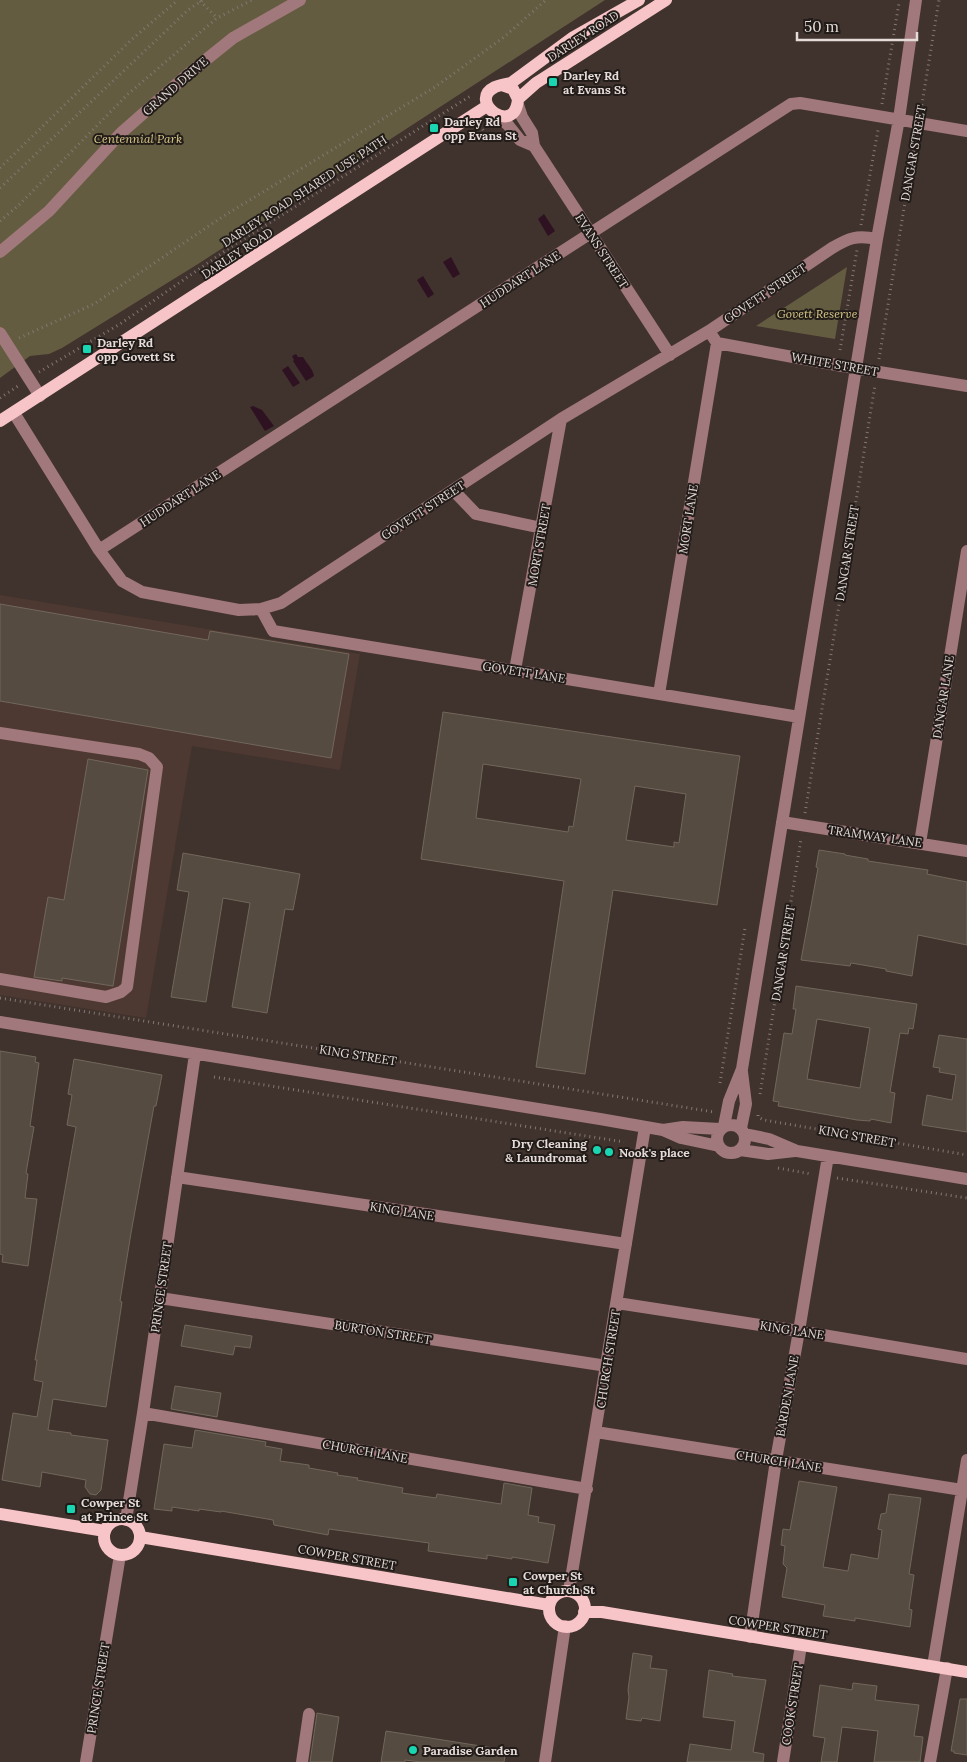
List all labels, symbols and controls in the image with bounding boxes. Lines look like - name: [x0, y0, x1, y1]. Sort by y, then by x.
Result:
- street label: DARLEY ROAD: [544, 7, 622, 65]
- scale bar: [797, 10, 917, 42]
- text: 50 m: [804, 17, 839, 36]
- street label: GRAND DRIVE: [139, 54, 211, 118]
- place label: Darley Rd at Evans St: [563, 68, 627, 97]
- marker: Darley Rd at Evans St: [547, 76, 559, 88]
- street label: DANGAR STREET: [897, 103, 929, 202]
- place label: Darley Rd opp Evans St: [444, 114, 518, 143]
- marker: Darley Rd opp Evans St: [428, 122, 440, 134]
- park label: Centennial Park: [94, 131, 182, 146]
- street label: DARLEY ROAD SHARED USE PATH: [219, 132, 389, 250]
- street label: EVANS STREET: [572, 211, 632, 291]
- street label: DARLEY ROAD: [198, 224, 276, 282]
- street label: HUDDART LANE: [477, 247, 563, 311]
- street label: GOVETT STREET: [721, 260, 810, 326]
- park label: Govett Reserve: [777, 306, 858, 321]
- place label: Darley Rd opp Govett St: [97, 335, 176, 364]
- marker: Darley Rd opp Govett St: [81, 343, 93, 355]
- street label: WHITE STREET: [790, 349, 880, 379]
- street label: HUDDART LANE: [137, 466, 223, 530]
- street label: GOVETT STREET: [378, 477, 468, 543]
- street label: MORT LANE: [675, 483, 701, 555]
- street label: MORT STREET: [524, 502, 554, 587]
- street label: DANGAR STREET: [832, 503, 862, 602]
- street label: DANGAR LANE: [929, 654, 957, 740]
- street label: GOVETT LANE: [482, 658, 566, 686]
- street label: TRAMWAY LANE: [827, 822, 923, 850]
- street label: DANGAR STREET: [768, 903, 798, 1002]
- street label: KING STREET: [318, 1041, 398, 1069]
- street label: KING STREET: [817, 1122, 897, 1150]
- place label: Dry Cleaning & Laundromat: [505, 1136, 588, 1165]
- marker: Dry Cleaning & Laundromat: [591, 1144, 603, 1156]
- place label: Nook's place: [619, 1145, 690, 1160]
- marker: Nook's place: [603, 1146, 615, 1158]
- street label: KING LANE: [369, 1199, 435, 1223]
- street label: PRINCE STREET: [147, 1240, 175, 1333]
- street label: CHURCH STREET: [593, 1308, 623, 1409]
- street label: BURTON STREET: [333, 1317, 433, 1347]
- street label: KING LANE: [759, 1318, 825, 1342]
- street label: BARDEN LANE: [772, 1354, 802, 1438]
- street label: CHURCH LANE: [321, 1436, 409, 1466]
- street label: CHURCH LANE: [735, 1447, 823, 1475]
- place label: Cowper St at Prince St: [81, 1495, 149, 1524]
- marker: Cowper St at Prince St: [65, 1503, 77, 1515]
- street label: COWPER STREET: [297, 1541, 398, 1573]
- place label: Cowper St at Church St: [523, 1568, 596, 1597]
- marker: Cowper St at Church St: [507, 1576, 519, 1588]
- street label: COWPER STREET: [728, 1612, 829, 1642]
- street label: PRINCE STREET: [83, 1641, 113, 1734]
- street label: COOK STREET: [778, 1661, 806, 1746]
- place label: Paradise Garden: [423, 1743, 518, 1758]
- marker: Paradise Garden: [407, 1744, 419, 1756]

